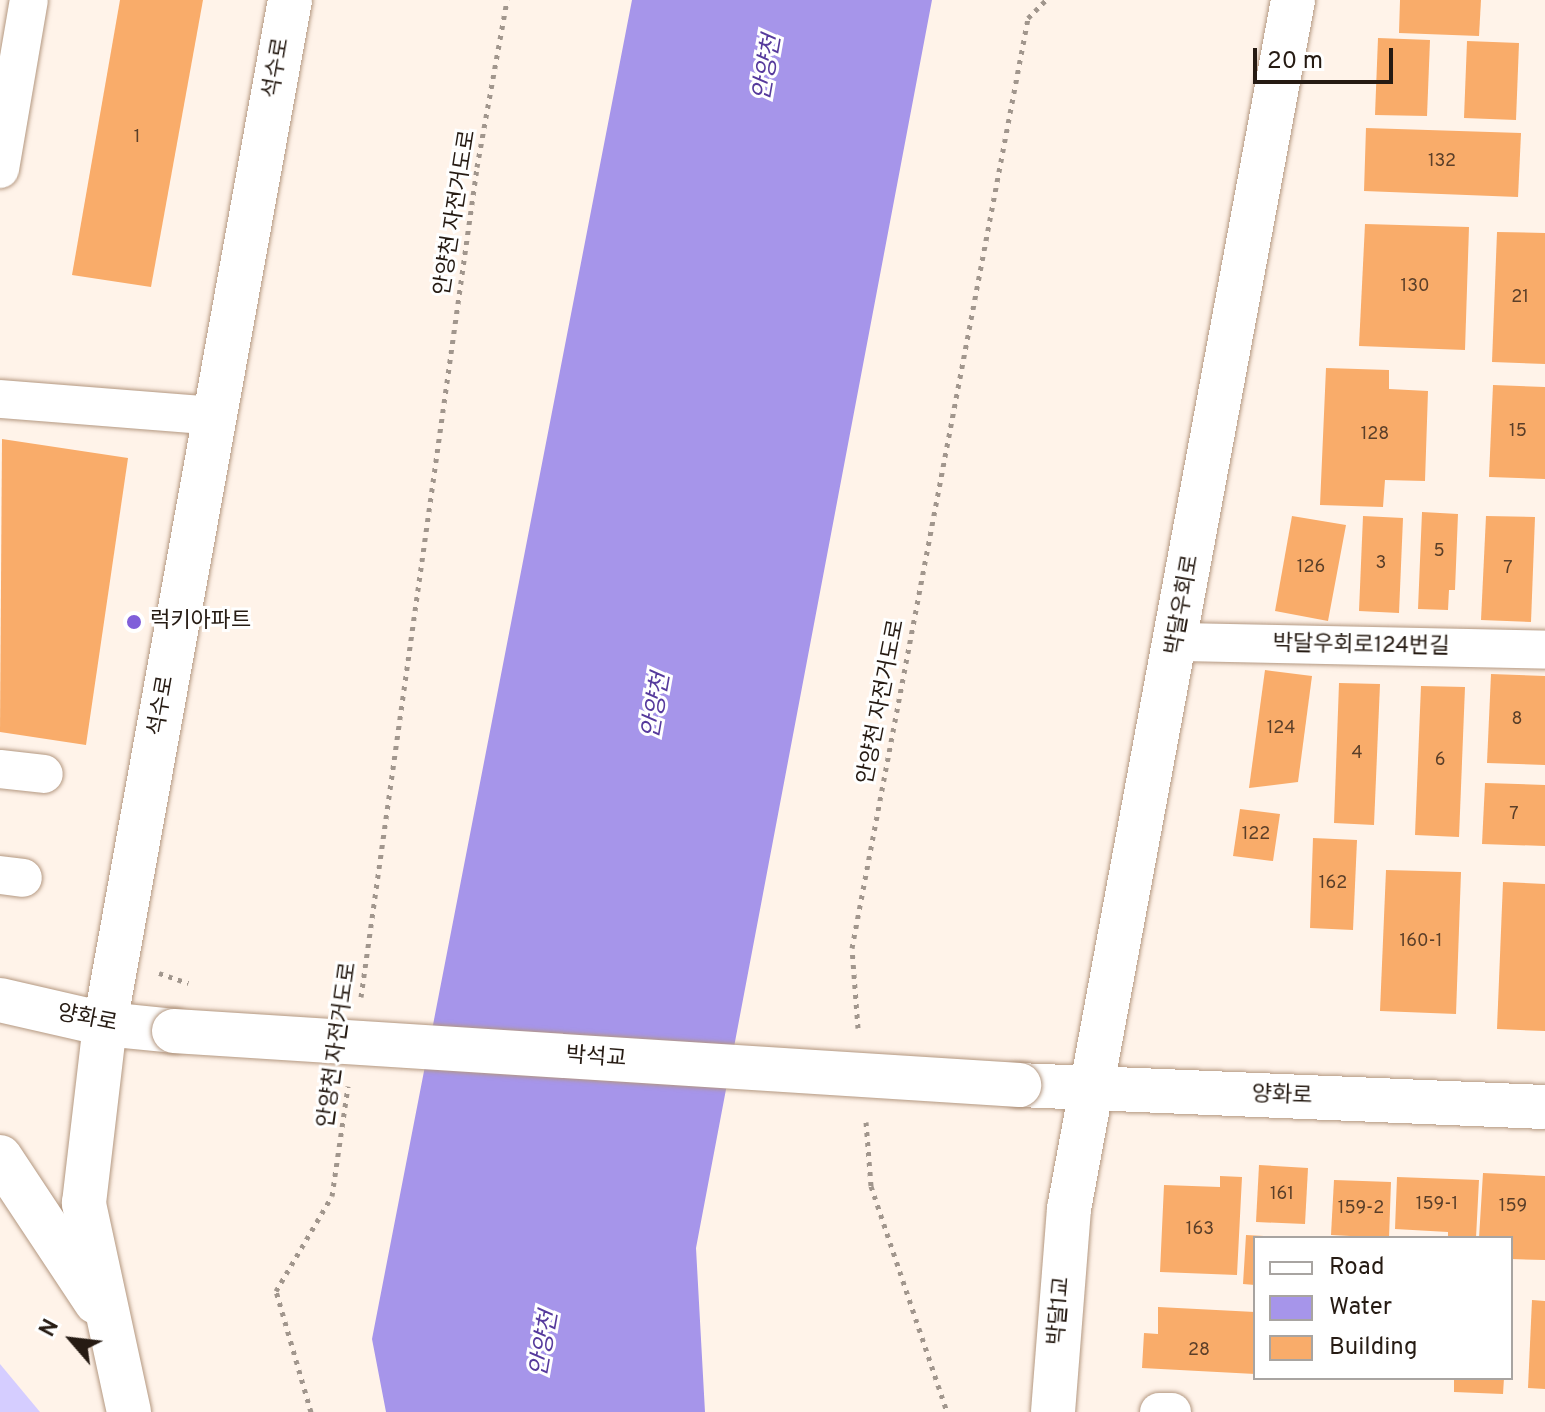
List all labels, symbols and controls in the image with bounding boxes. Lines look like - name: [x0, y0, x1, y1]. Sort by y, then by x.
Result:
- scale bar: [1257, 32, 1397, 82]
- water label: 안양천: [749, 33, 789, 103]
- street label: 석수로: [259, 36, 295, 100]
- text: 20 m: [1267, 47, 1323, 77]
- house number: 1: [134, 127, 140, 149]
- street label: 안양천 자전거도로: [430, 128, 482, 298]
- house number: 132: [1428, 151, 1456, 173]
- house number: 130: [1401, 276, 1429, 298]
- house number: 21: [1511, 287, 1529, 309]
- house number: 15: [1509, 421, 1527, 443]
- house number: 128: [1361, 424, 1389, 446]
- house number: 5: [1433, 541, 1445, 563]
- street label: 박달우회로: [1161, 553, 1205, 657]
- house number: 3: [1376, 553, 1386, 575]
- house number: 126: [1297, 557, 1325, 579]
- house number: 7: [1503, 558, 1513, 580]
- place label: 럭키아파트: [150, 609, 251, 635]
- marker: 럭키아파트: [125, 613, 143, 631]
- street label: 안양천 자전거도로: [853, 617, 911, 787]
- street label: 박달우회로124번길: [1272, 631, 1450, 661]
- water label: 안양천: [638, 671, 678, 741]
- street label: 석수로: [144, 674, 180, 738]
- house number: 8: [1512, 709, 1522, 731]
- house number: 124: [1267, 718, 1295, 740]
- house number: 4: [1351, 743, 1363, 765]
- house number: 6: [1435, 750, 1445, 772]
- house number: 7: [1509, 804, 1519, 826]
- house number: 122: [1242, 824, 1270, 846]
- house number: 162: [1319, 873, 1347, 895]
- house number: 160-1: [1400, 931, 1442, 953]
- street label: 안양천 자전거도로: [313, 960, 363, 1130]
- street label: 양화로: [55, 1000, 119, 1038]
- street label: 박석교: [565, 1043, 627, 1073]
- street label: 양화로: [1251, 1082, 1313, 1110]
- house number: 161: [1270, 1184, 1294, 1206]
- house number: 159-1: [1416, 1194, 1458, 1216]
- house number: 159: [1499, 1196, 1527, 1218]
- house number: 159-2: [1338, 1198, 1384, 1220]
- house number: 163: [1186, 1219, 1214, 1241]
- legend: [1253, 1236, 1513, 1380]
- text: Road: [1329, 1253, 1385, 1283]
- street label: 박달1교: [1044, 1276, 1076, 1346]
- text: Water: [1329, 1293, 1392, 1323]
- north arrow: [32, 1300, 112, 1380]
- water label: 안양천: [526, 1309, 566, 1379]
- text: N: [35, 1315, 66, 1342]
- text: Building: [1329, 1333, 1418, 1363]
- house number: 28: [1188, 1340, 1210, 1362]

